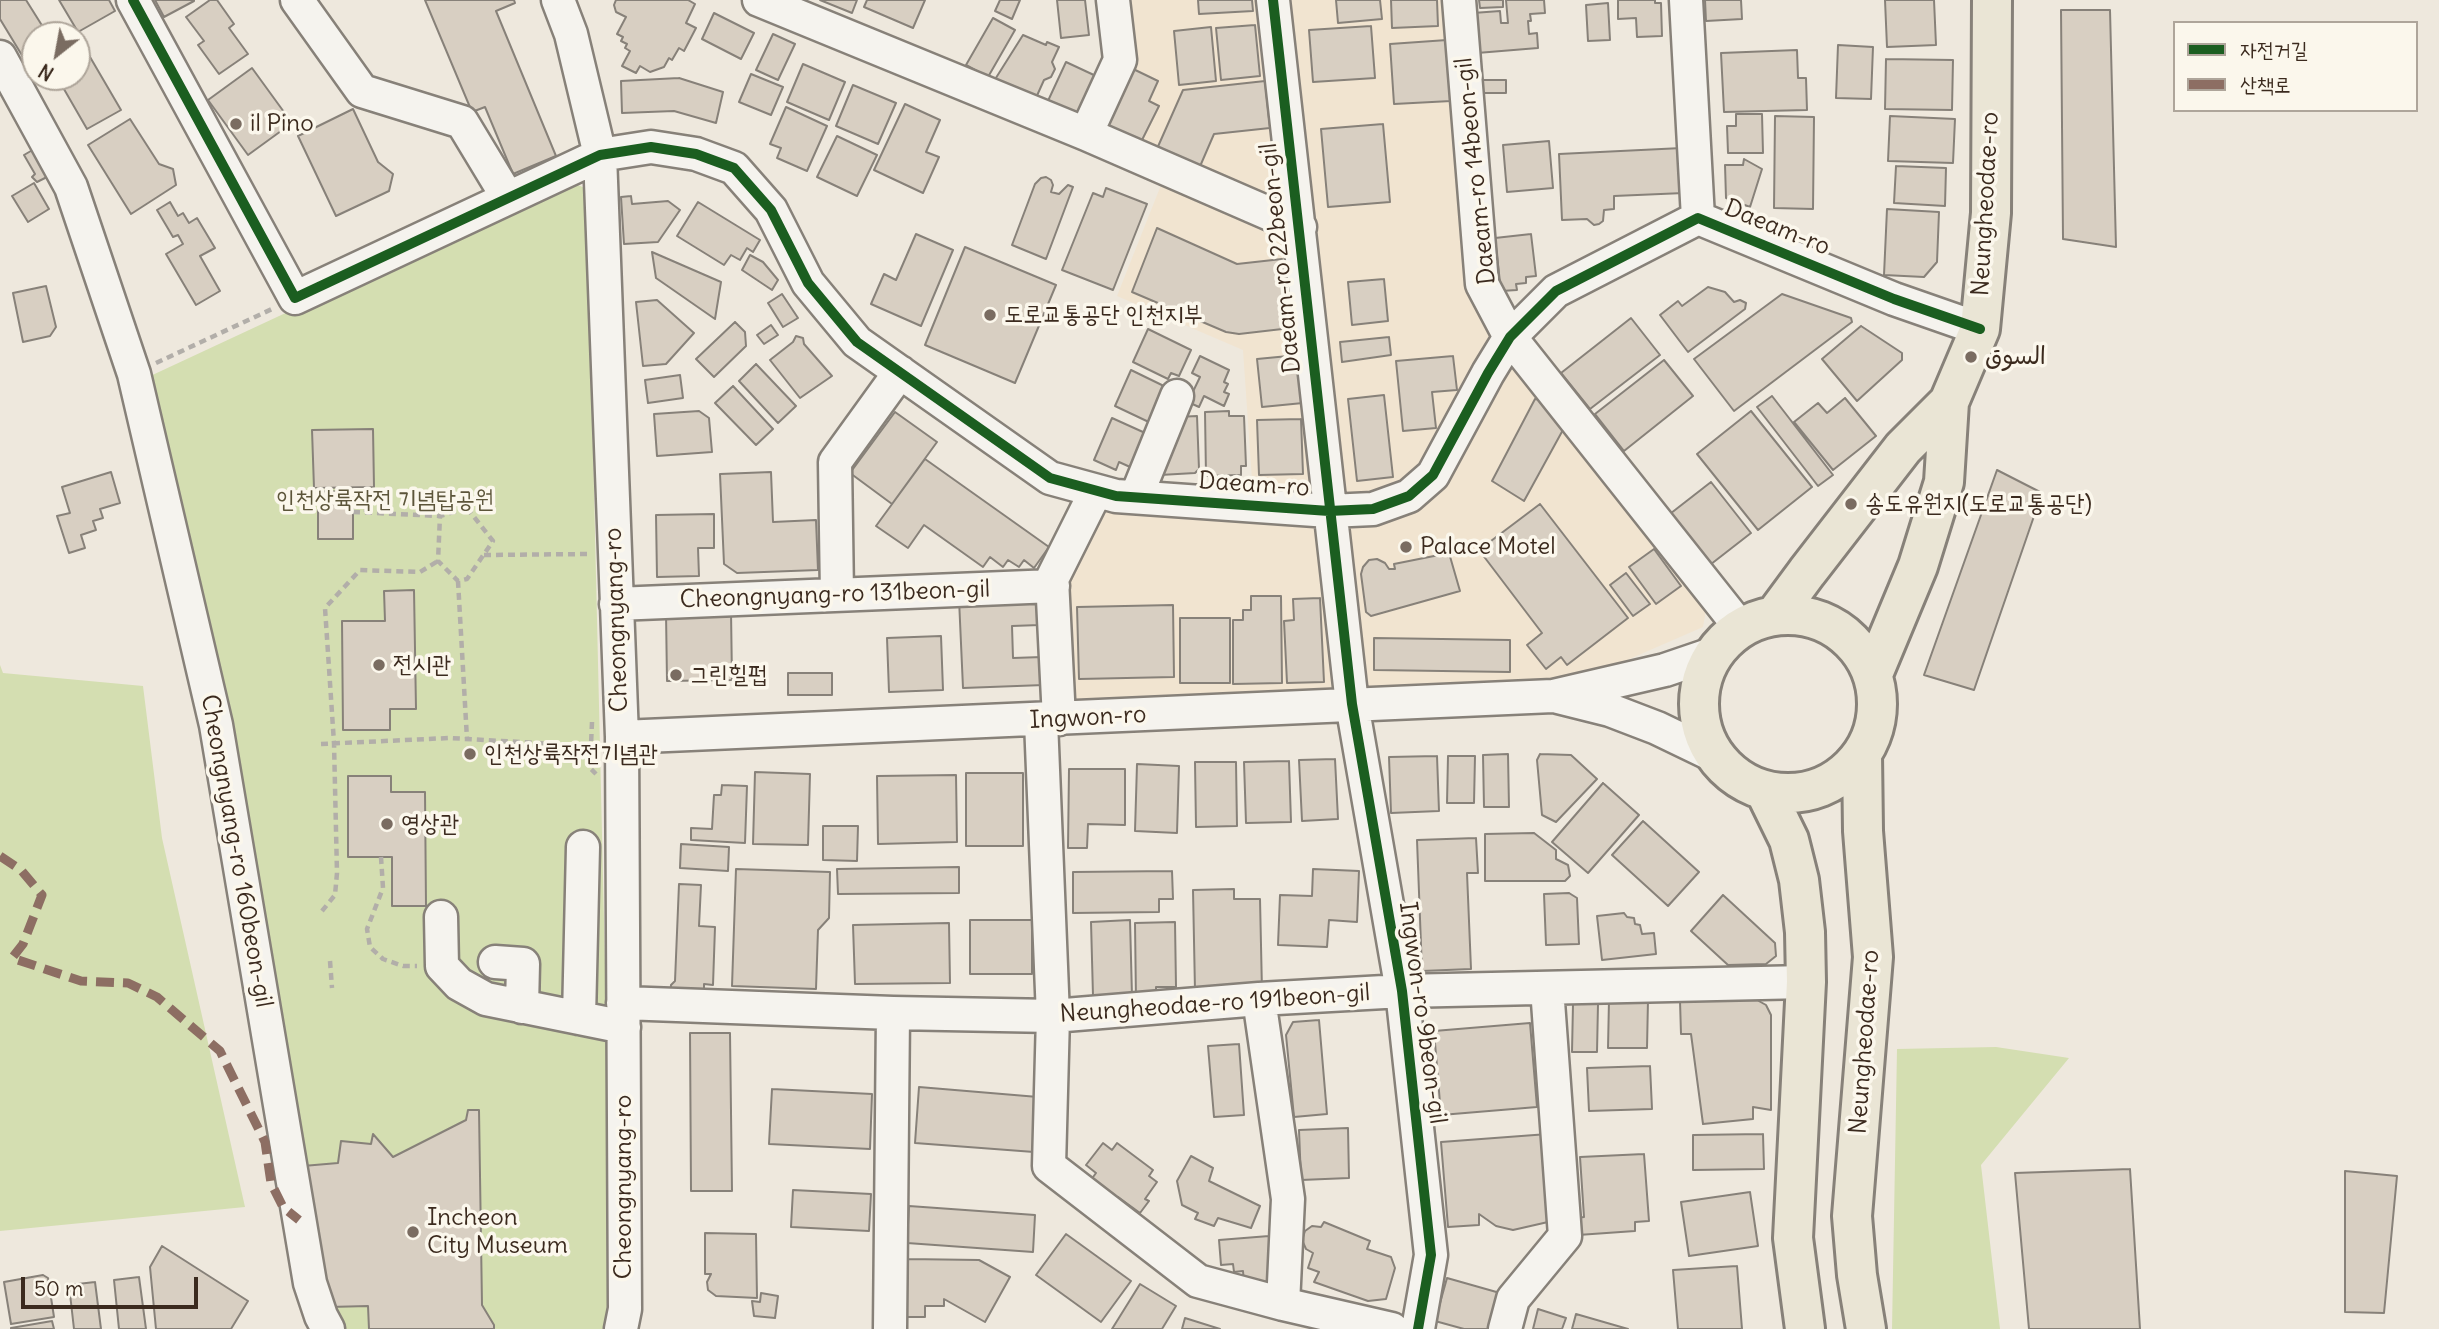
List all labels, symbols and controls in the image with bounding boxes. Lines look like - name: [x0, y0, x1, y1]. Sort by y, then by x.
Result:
- north arrow: [21, 21, 91, 91]
- legend: [2173, 21, 2418, 112]
- text: 자전거길: [2240, 36, 2308, 63]
- street label: Daeam-ro 14beon-gil: [1450, 56, 1502, 286]
- text: N: [34, 59, 58, 86]
- text: 산책로: [2240, 71, 2291, 98]
- place label: il Pino: [250, 110, 314, 138]
- street label: Neungheodae-ro: [1967, 111, 2005, 297]
- marker: il Pino: [228, 116, 244, 132]
- street label: Daeam-ro 22beon-gil: [1255, 142, 1307, 374]
- street label: Daeam-ro: [1720, 194, 1834, 262]
- place label: 도로교통공단 인천지부: [1004, 301, 1203, 329]
- marker: 도로교통공단 인천지부: [982, 307, 998, 323]
- place label: السوق: [1985, 343, 2046, 371]
- marker: السوق: [1963, 349, 1979, 365]
- street label: Daeam-ro: [1198, 467, 1310, 503]
- park label: 인천상륙작전 기념탑공원: [276, 486, 494, 514]
- place label: 송도유원지(도로교통공단): [1865, 490, 2092, 518]
- marker: 송도유원지(도로교통공단): [1843, 496, 1859, 512]
- street label: Cheongnyang-ro: [599, 527, 635, 713]
- place label: Palace Motel: [1420, 533, 1556, 561]
- marker: Palace Motel: [1398, 539, 1414, 555]
- street label: Cheongnyang-ro 131beon-gil: [679, 575, 991, 615]
- place label: 전시관: [393, 651, 451, 679]
- marker: 전시관: [371, 657, 387, 673]
- place label: 그린힐펍: [690, 661, 767, 689]
- marker: 그린힐펍: [668, 667, 684, 683]
- street label: Cheongnyang-ro 160beon-gil: [194, 692, 278, 1010]
- street label: Ingwon-ro: [1029, 701, 1147, 735]
- place label: 인천상륙작전기념관: [484, 740, 658, 768]
- marker: 인천상륙작전기념관: [462, 746, 478, 762]
- place label: 영상관: [401, 810, 459, 838]
- marker: 영상관: [379, 816, 395, 832]
- street label: Ingwon-ro 9beon-gil: [1392, 900, 1452, 1126]
- street label: Neungheodae-ro: [1844, 949, 1886, 1135]
- street label: Neungheodae-ro 191beon-gil: [1059, 979, 1371, 1029]
- street label: Cheongnyang-ro: [610, 1095, 638, 1279]
- place label: Incheon City Museum: [427, 1204, 568, 1260]
- marker: Incheon City Museum: [405, 1224, 421, 1240]
- scale bar: [24, 1262, 201, 1306]
- text: 50 m: [34, 1275, 83, 1302]

